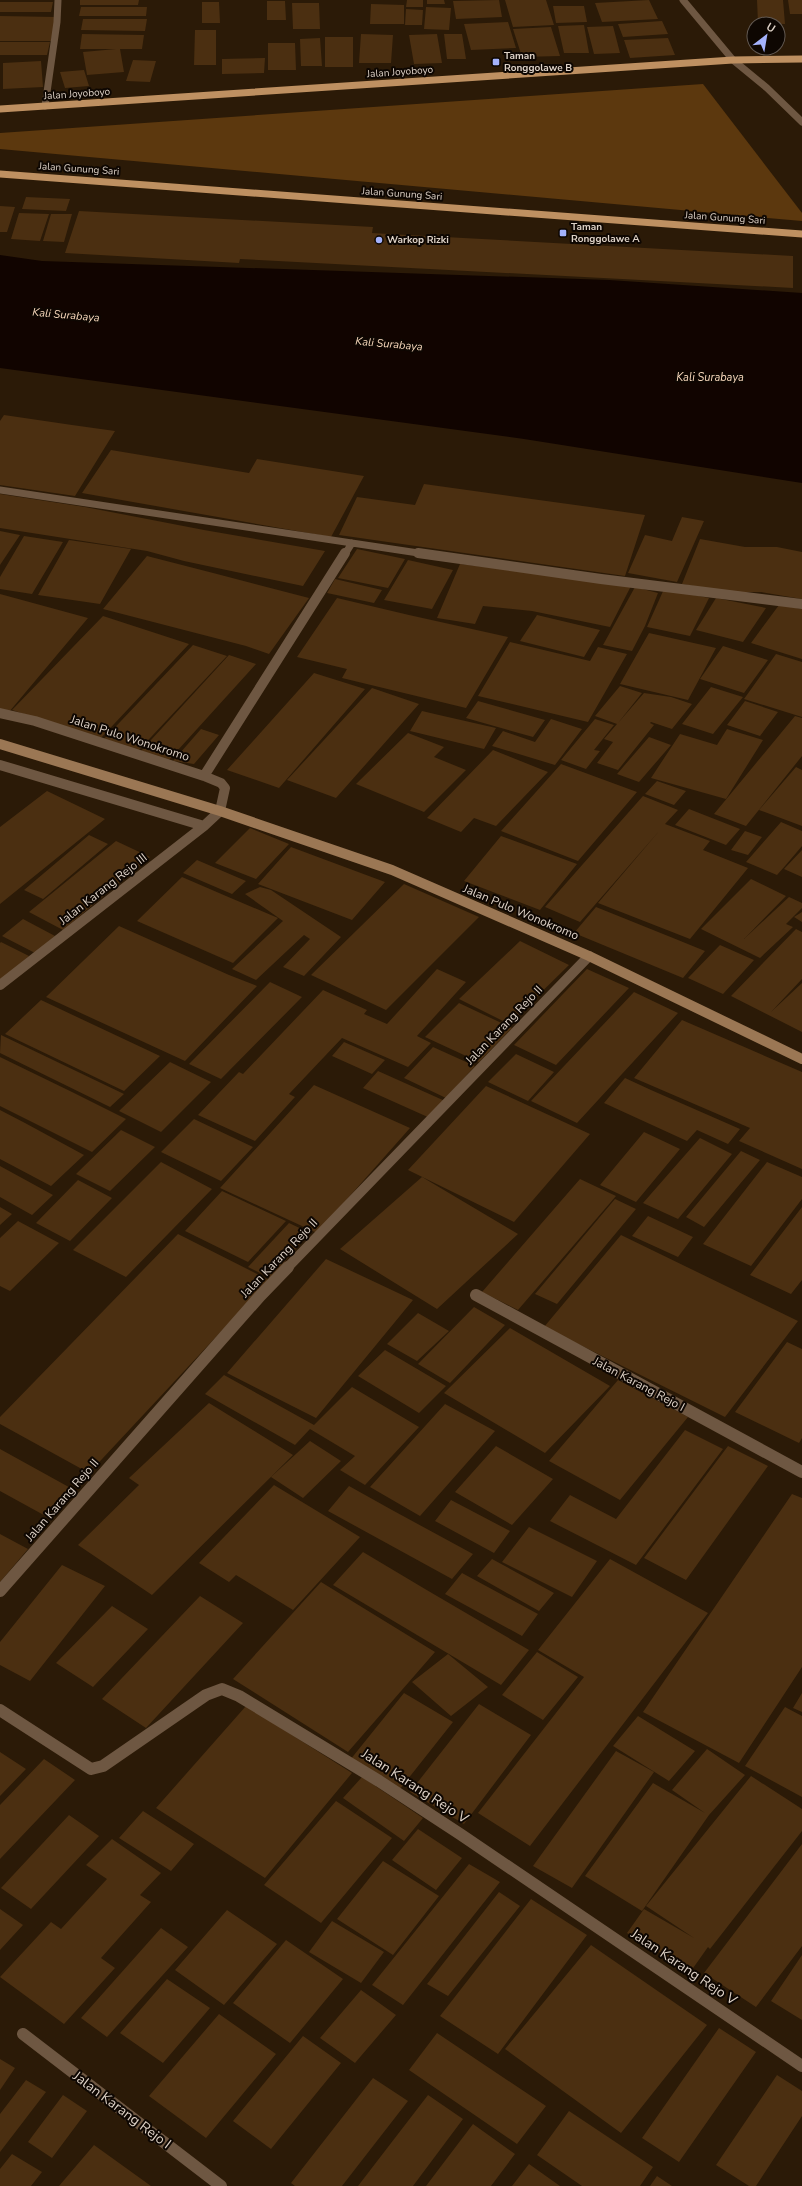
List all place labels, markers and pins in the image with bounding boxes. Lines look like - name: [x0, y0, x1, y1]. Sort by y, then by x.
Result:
- place label: Taman Ronggolawe B: [504, 49, 572, 75]
- marker: Taman Ronggolawe B: [491, 57, 501, 67]
- place label: Taman Ronggolawe A: [571, 220, 640, 246]
- marker: Taman Ronggolawe A: [558, 228, 568, 238]
- place label: Warkop Rizki: [387, 233, 449, 247]
- marker: Warkop Rizki: [374, 235, 384, 245]

